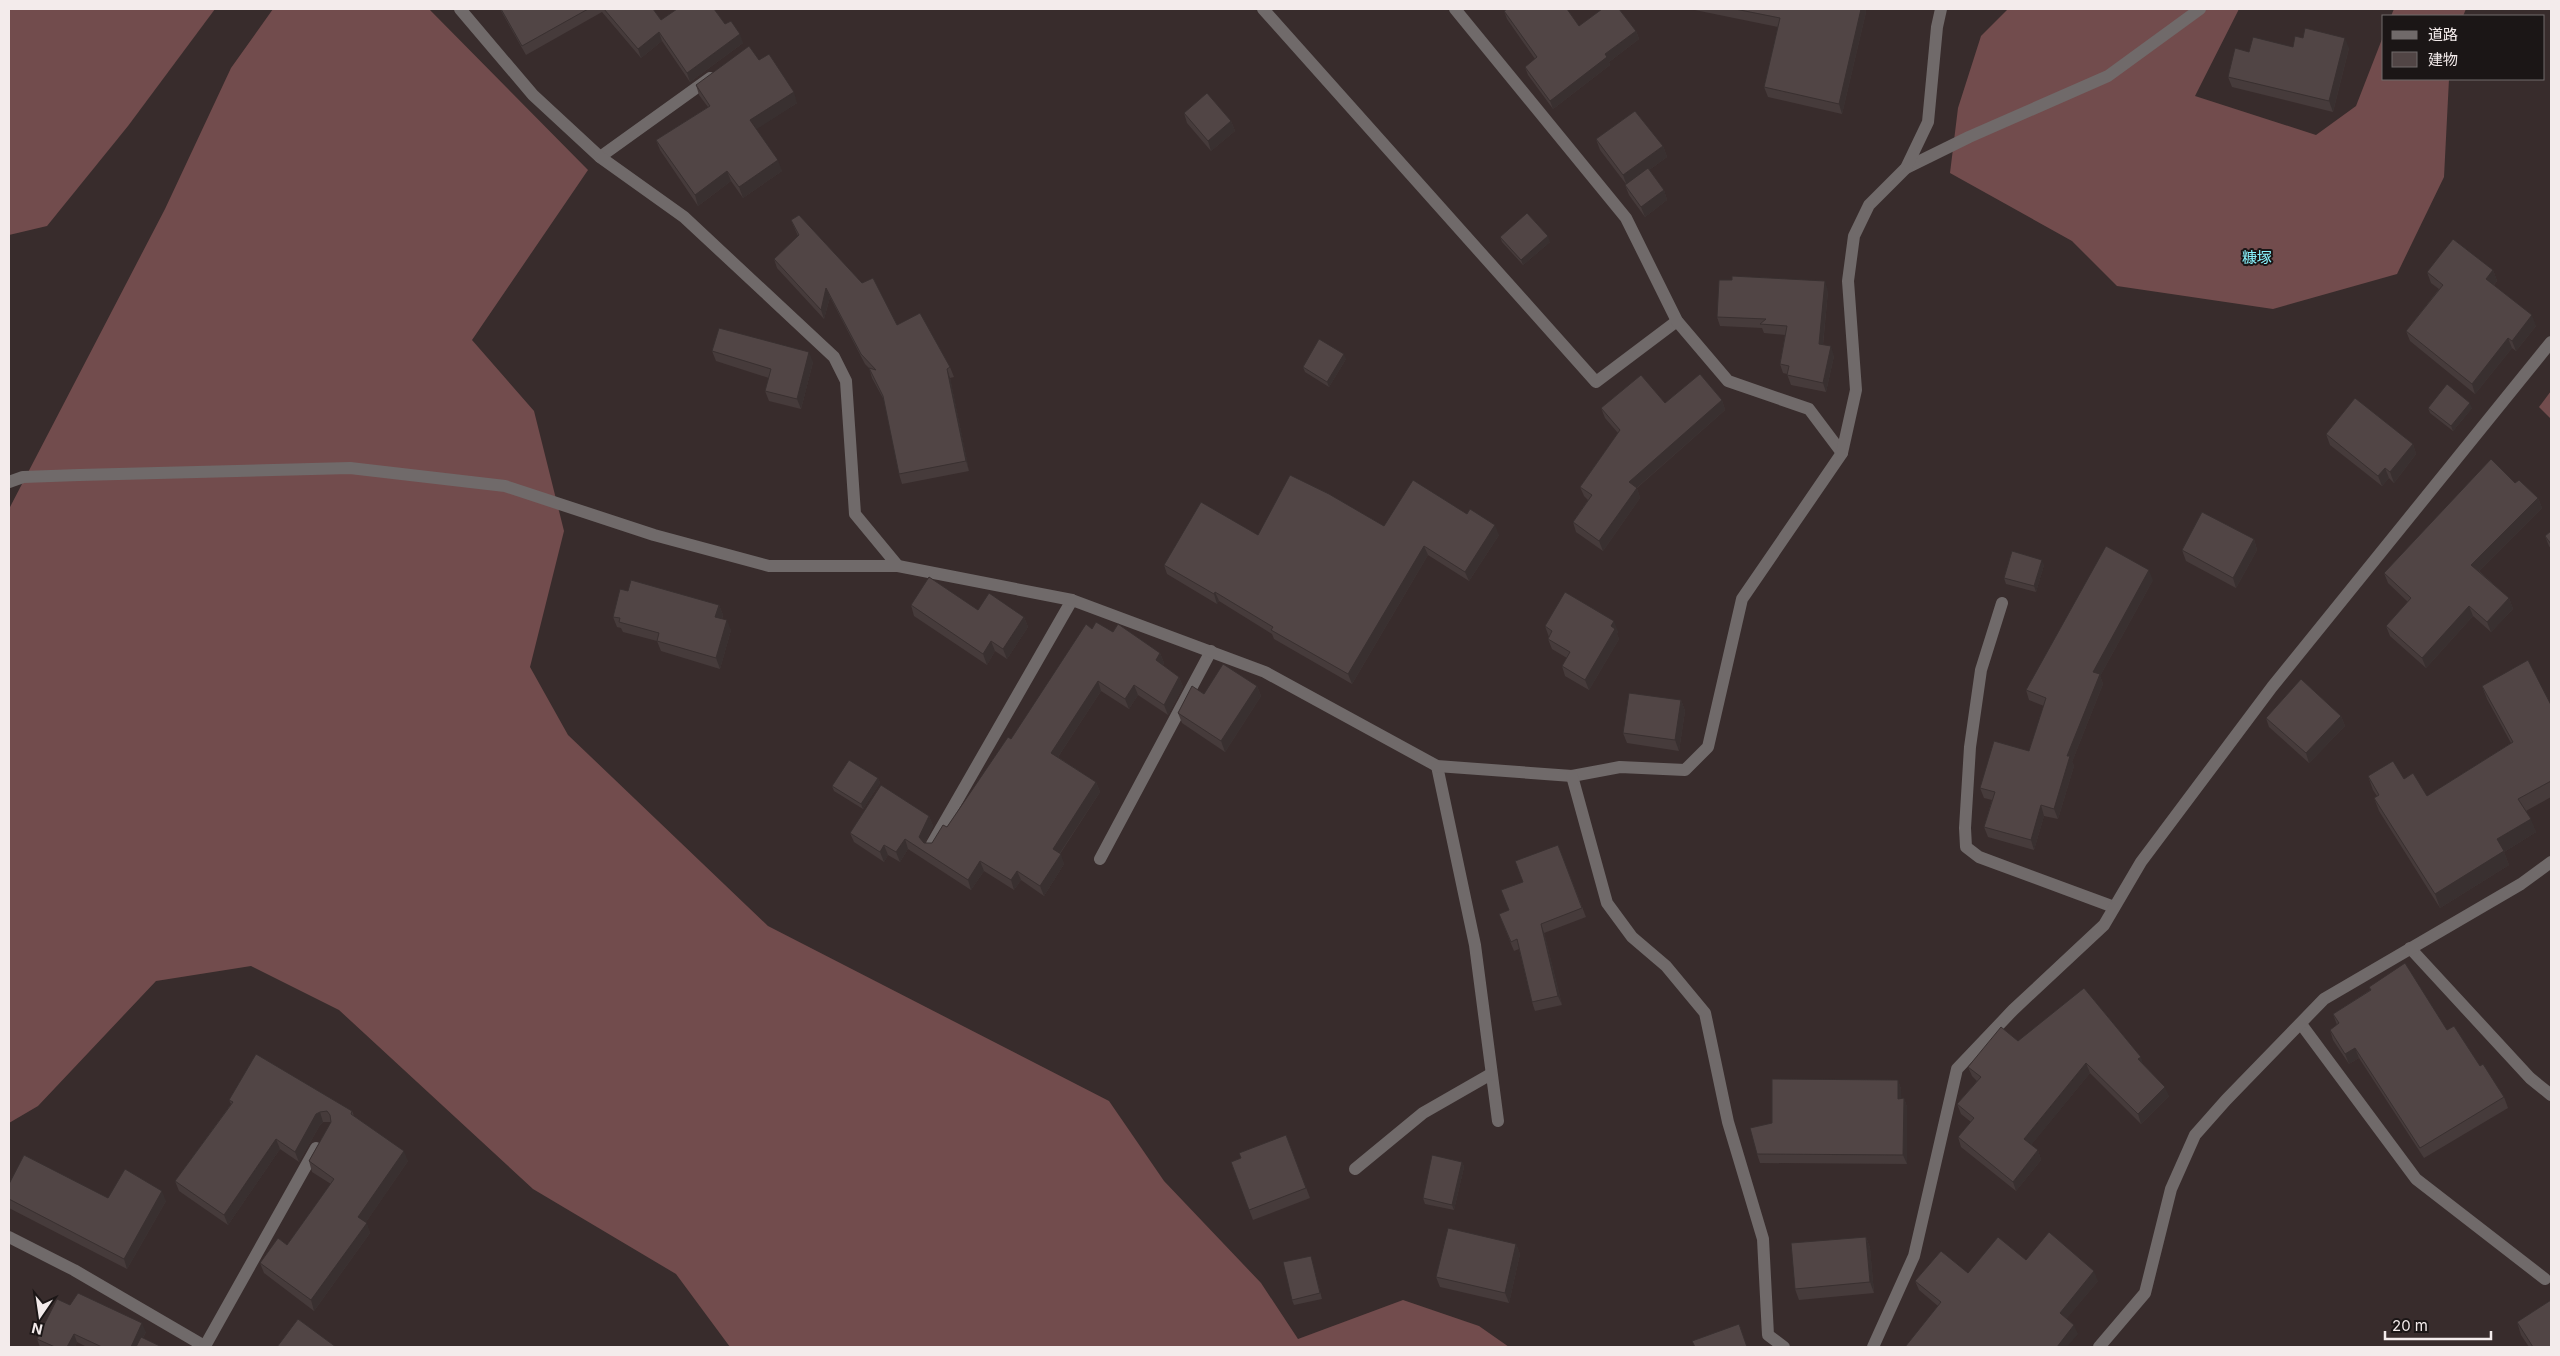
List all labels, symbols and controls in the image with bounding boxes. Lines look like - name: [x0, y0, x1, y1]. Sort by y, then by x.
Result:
- legend: [2382, 15, 2545, 80]
- text: 道路: [2428, 25, 2458, 44]
- text: 建物: [2428, 50, 2458, 69]
- district label: 糠塚: [2242, 248, 2272, 267]
- north arrow: [15, 1291, 65, 1341]
- scale bar: [2385, 1308, 2491, 1340]
- text: 20 m: [2392, 1316, 2428, 1335]
- text: N: [30, 1320, 44, 1339]

